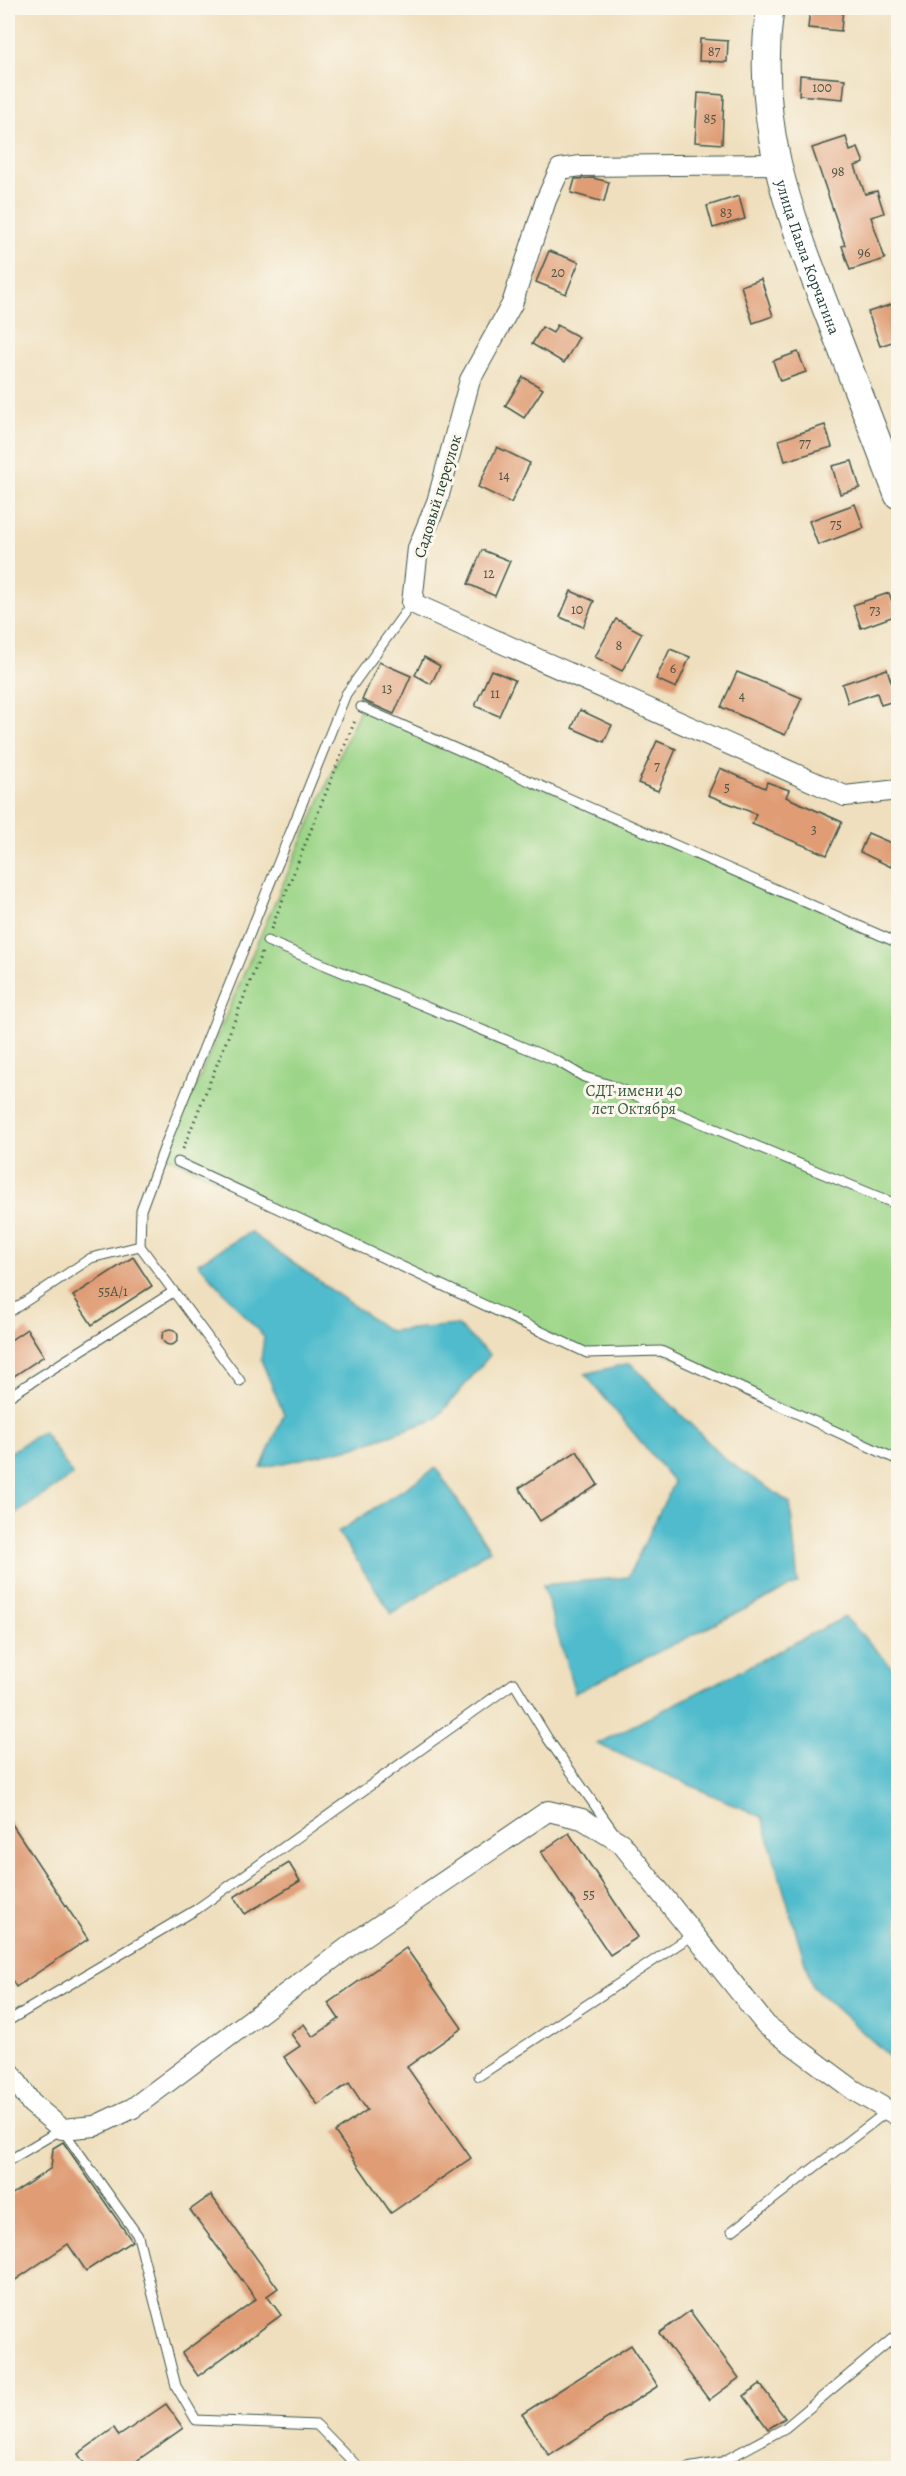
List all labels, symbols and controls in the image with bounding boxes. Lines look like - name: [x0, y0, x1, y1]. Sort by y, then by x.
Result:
- house number: 87: [708, 42, 720, 61]
- house number: 100: [812, 78, 832, 97]
- house number: 85: [704, 109, 716, 128]
- house number: 98: [831, 162, 845, 181]
- street label: улица Павла Корчагина: [770, 176, 845, 338]
- house number: 83: [720, 203, 732, 222]
- house number: 96: [858, 243, 870, 262]
- house number: 20: [551, 263, 565, 282]
- street label: Садовый переулок: [409, 432, 467, 561]
- house number: 77: [799, 434, 811, 453]
- house number: 14: [498, 466, 510, 485]
- house number: 75: [830, 515, 842, 534]
- house number: 12: [483, 564, 495, 583]
- house number: 10: [571, 600, 583, 619]
- house number: 73: [869, 601, 881, 620]
- house number: 8: [616, 636, 623, 655]
- house number: 6: [670, 659, 676, 678]
- house number: 13: [382, 679, 392, 698]
- house number: 11: [490, 684, 500, 703]
- house number: 4: [739, 686, 745, 705]
- house number: 7: [654, 757, 660, 776]
- house number: 5: [724, 778, 730, 797]
- house number: 3: [811, 820, 817, 839]
- park label: СДТ имени 40 лет Октября: [585, 1080, 683, 1120]
- house number: 55А/1: [98, 1282, 128, 1301]
- house number: 55: [583, 1885, 595, 1904]

